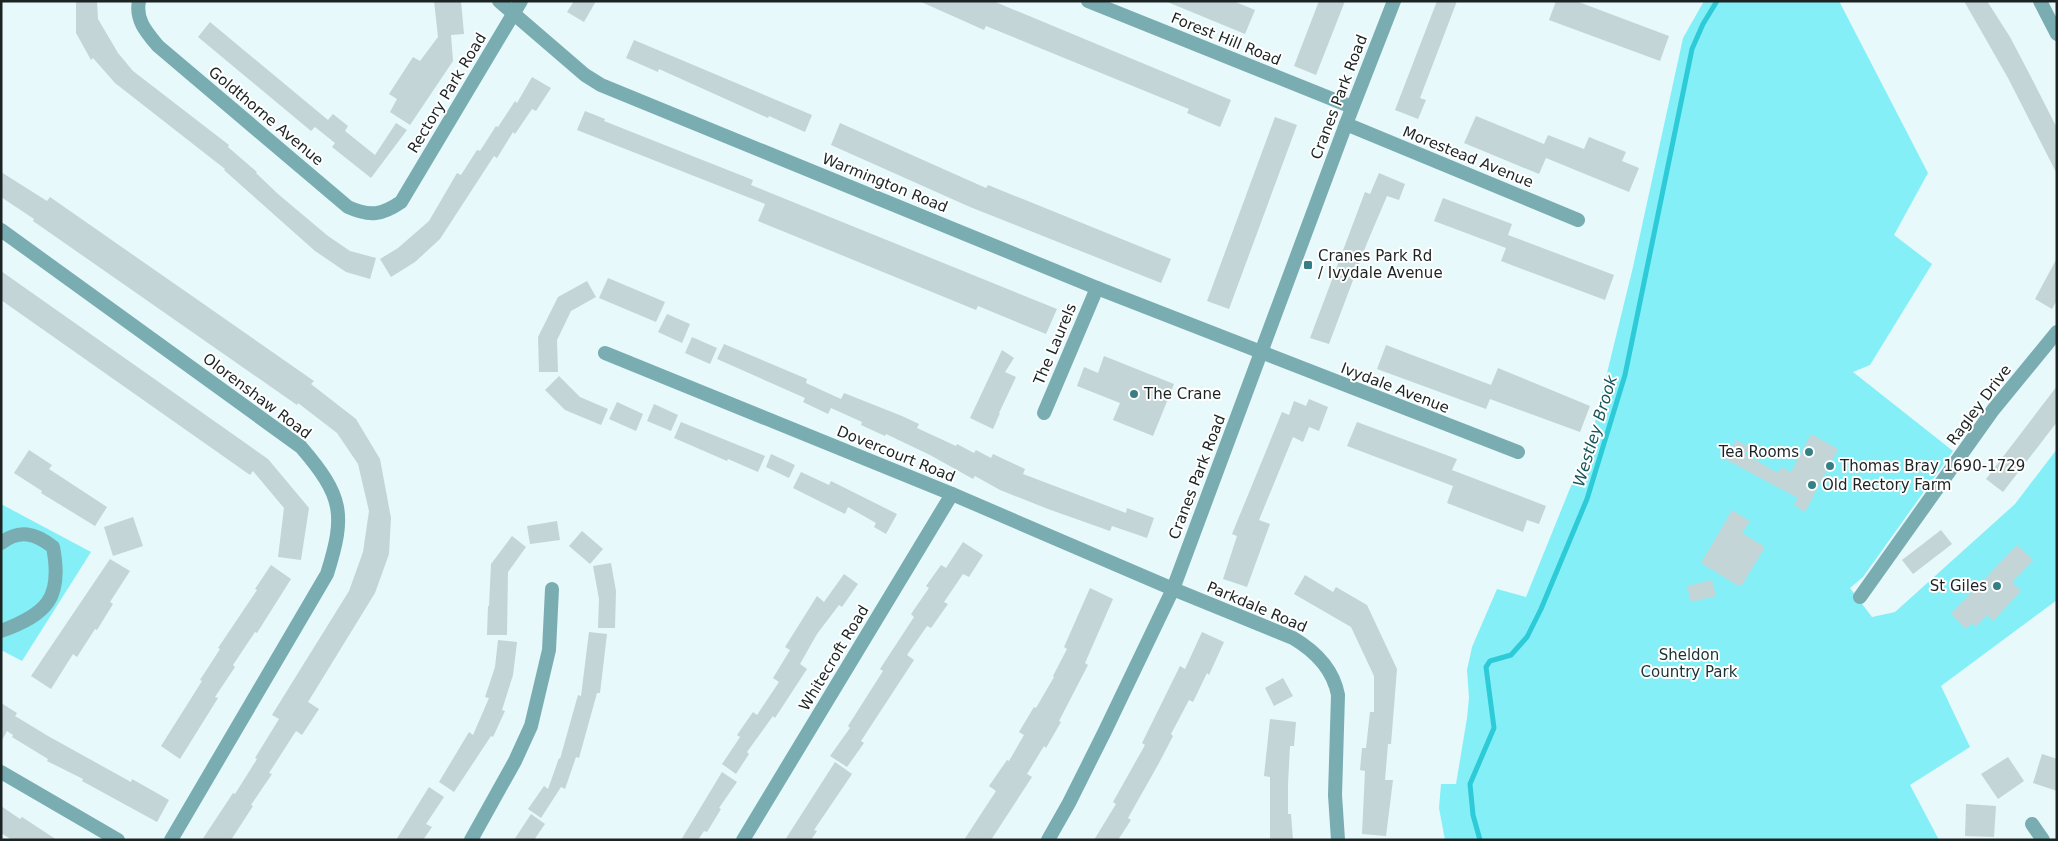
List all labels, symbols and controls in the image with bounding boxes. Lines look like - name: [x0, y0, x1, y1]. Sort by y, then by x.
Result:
- street label: Forest Hill Road: [1168, 9, 1284, 69]
- street label: Rectory Park Road: [404, 30, 490, 156]
- street label: Cranes Park Road: [1307, 32, 1371, 162]
- street label: Goldthorne Avenue: [205, 63, 327, 169]
- street label: Morestead Avenue: [1400, 123, 1536, 191]
- street label: Warmington Road: [820, 150, 950, 216]
- place label: Cranes Park Rd / Ivydale Avenue: [1318, 247, 1443, 282]
- marker: Cranes Park Rd / Ivydale Avenue: [1302, 259, 1314, 271]
- street label: The Laurels: [1029, 300, 1080, 388]
- street label: Olorenshaw Road: [199, 349, 315, 443]
- street label: Ivydale Avenue: [1338, 359, 1452, 417]
- street label: Ragley Drive: [1943, 361, 2015, 449]
- water label: Westley Brook: [1569, 372, 1621, 489]
- place label: The Crane: [1143, 385, 1221, 403]
- marker: The Crane: [1128, 388, 1140, 400]
- street label: Cranes Park Road: [1165, 412, 1229, 542]
- street label: Dovercourt Road: [834, 422, 958, 486]
- place label: Tea Rooms: [1718, 443, 1799, 461]
- marker: Tea Rooms: [1803, 446, 1815, 458]
- place label: Thomas Bray 1690-1729: [1839, 457, 2025, 475]
- marker: Thomas Bray 1690-1729: [1824, 460, 1836, 472]
- place label: Old Rectory Farm: [1822, 476, 1951, 494]
- marker: Old Rectory Farm: [1806, 479, 1818, 491]
- place label: St Giles: [1930, 577, 1987, 595]
- street label: Parkdale Road: [1204, 578, 1310, 636]
- marker: St Giles: [1991, 580, 2003, 592]
- street label: Whitecroft Road: [795, 602, 873, 714]
- park label: Sheldon Country Park: [1641, 646, 1738, 681]

